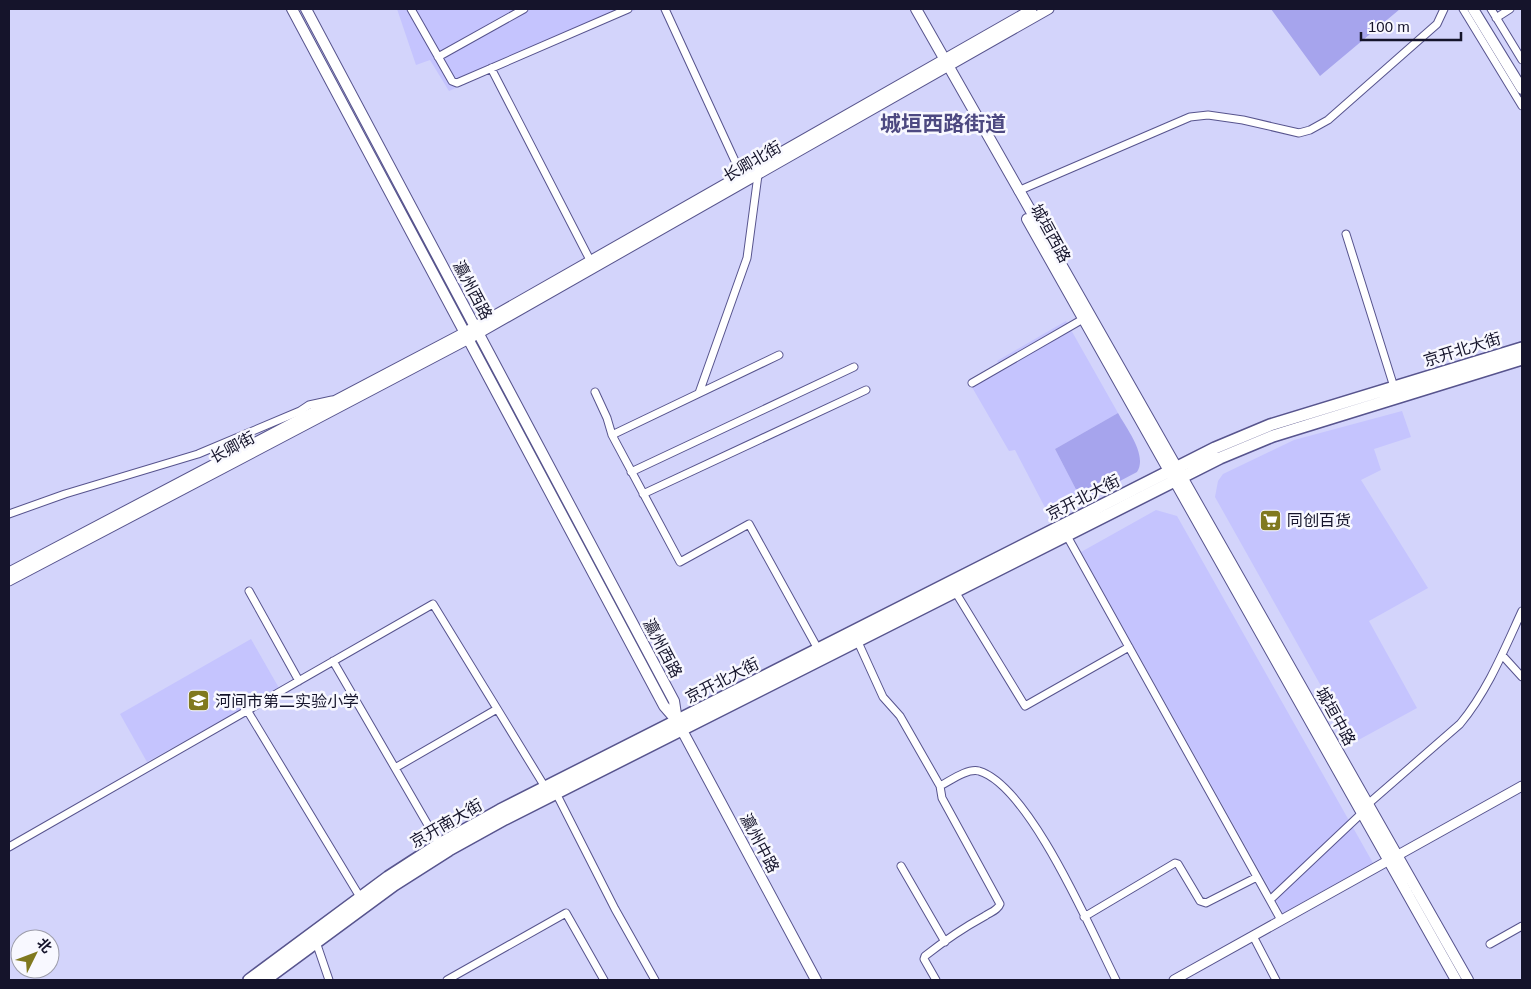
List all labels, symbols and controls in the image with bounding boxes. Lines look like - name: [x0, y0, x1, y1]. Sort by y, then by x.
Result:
- scale bar: [1361, 10, 1461, 42]
- text: 100 m: [1368, 18, 1410, 35]
- district label: 城垣西路街道: [880, 112, 1006, 135]
- street label: 长卿北街: [720, 138, 784, 185]
- street label: 城垣西路: [1028, 201, 1074, 265]
- street label: 瀛州西路: [450, 258, 496, 322]
- street label: 京开北大街: [1421, 330, 1503, 369]
- street label: 长卿街: [207, 429, 257, 466]
- street label: 京开北大街: [1044, 472, 1123, 523]
- supermarket icon: 同创百货: [1259, 508, 1283, 532]
- place label: 同创百货: [1287, 512, 1351, 529]
- street label: 瀛州西路: [640, 616, 686, 680]
- street label: 京开北大街: [683, 655, 762, 706]
- street label: 城垣中路: [1313, 684, 1359, 748]
- school or university icon: 河间市第二实验小学: [187, 689, 211, 713]
- place label: 河间市第二实验小学: [215, 693, 359, 710]
- street label: 京开南大街: [407, 796, 485, 851]
- street label: 瀛州中路: [737, 811, 783, 875]
- north arrow: [10, 929, 60, 979]
- text: 北: [34, 935, 55, 956]

